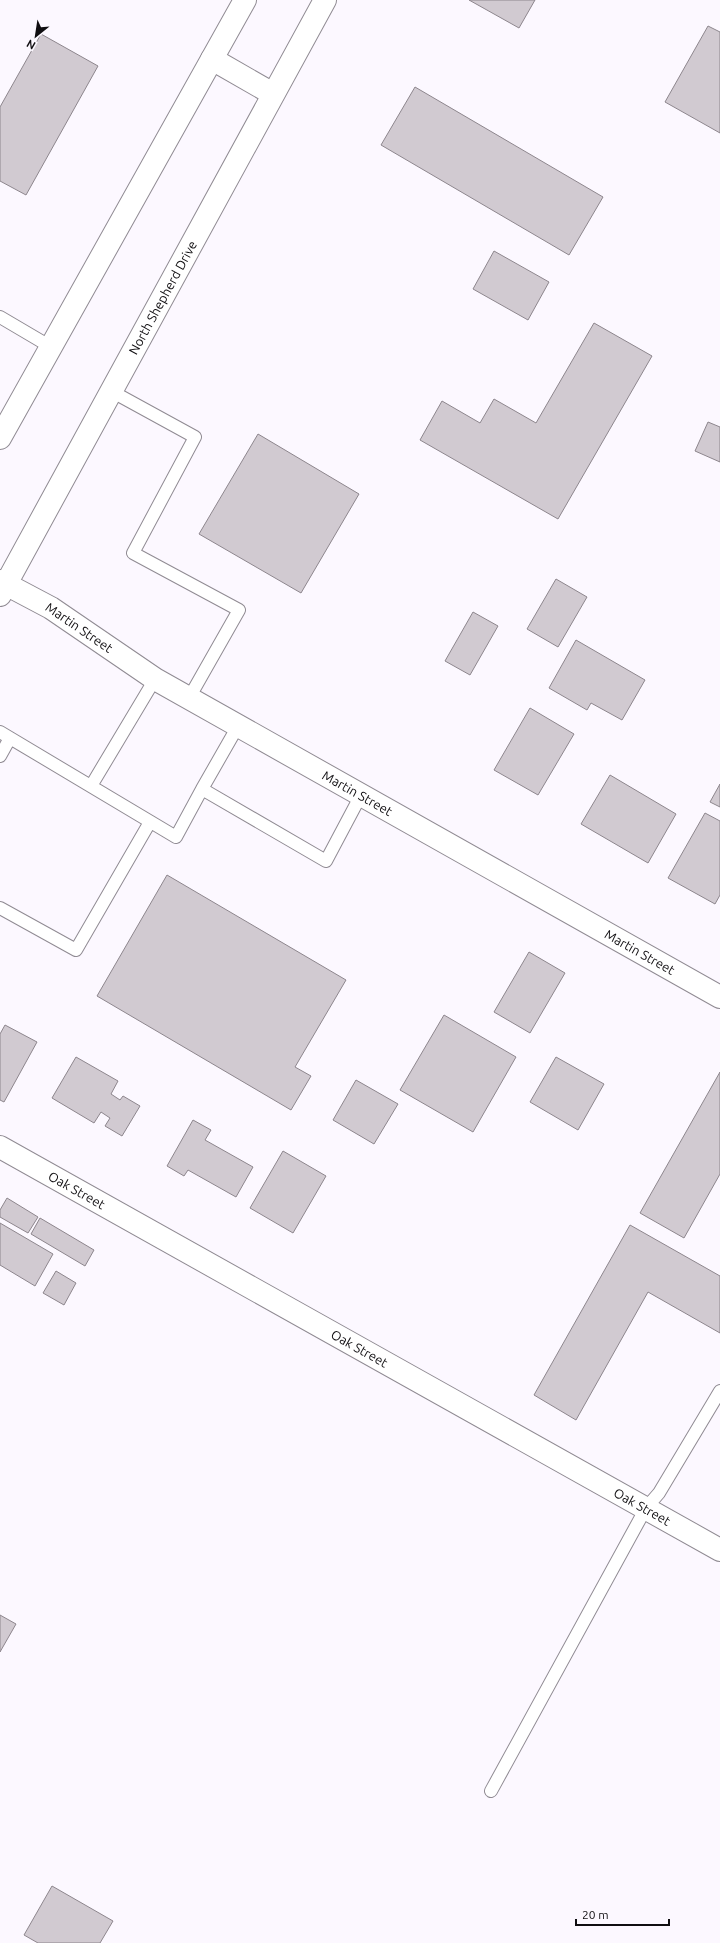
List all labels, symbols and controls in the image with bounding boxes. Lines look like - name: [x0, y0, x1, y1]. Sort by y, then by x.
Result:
- north arrow: [16, 16, 56, 56]
- text: N: [24, 37, 38, 52]
- street label: North Shepherd Drive: [126, 238, 199, 357]
- street label: Martin Street: [43, 600, 115, 655]
- street label: Martin Street: [320, 768, 395, 818]
- street label: Martin Street: [602, 927, 677, 977]
- street label: Oak Street: [46, 1169, 108, 1211]
- street label: Oak Street: [329, 1327, 390, 1370]
- street label: Oak Street: [611, 1485, 673, 1528]
- scale bar: [576, 1901, 669, 1927]
- text: 20 m: [582, 1908, 609, 1921]

